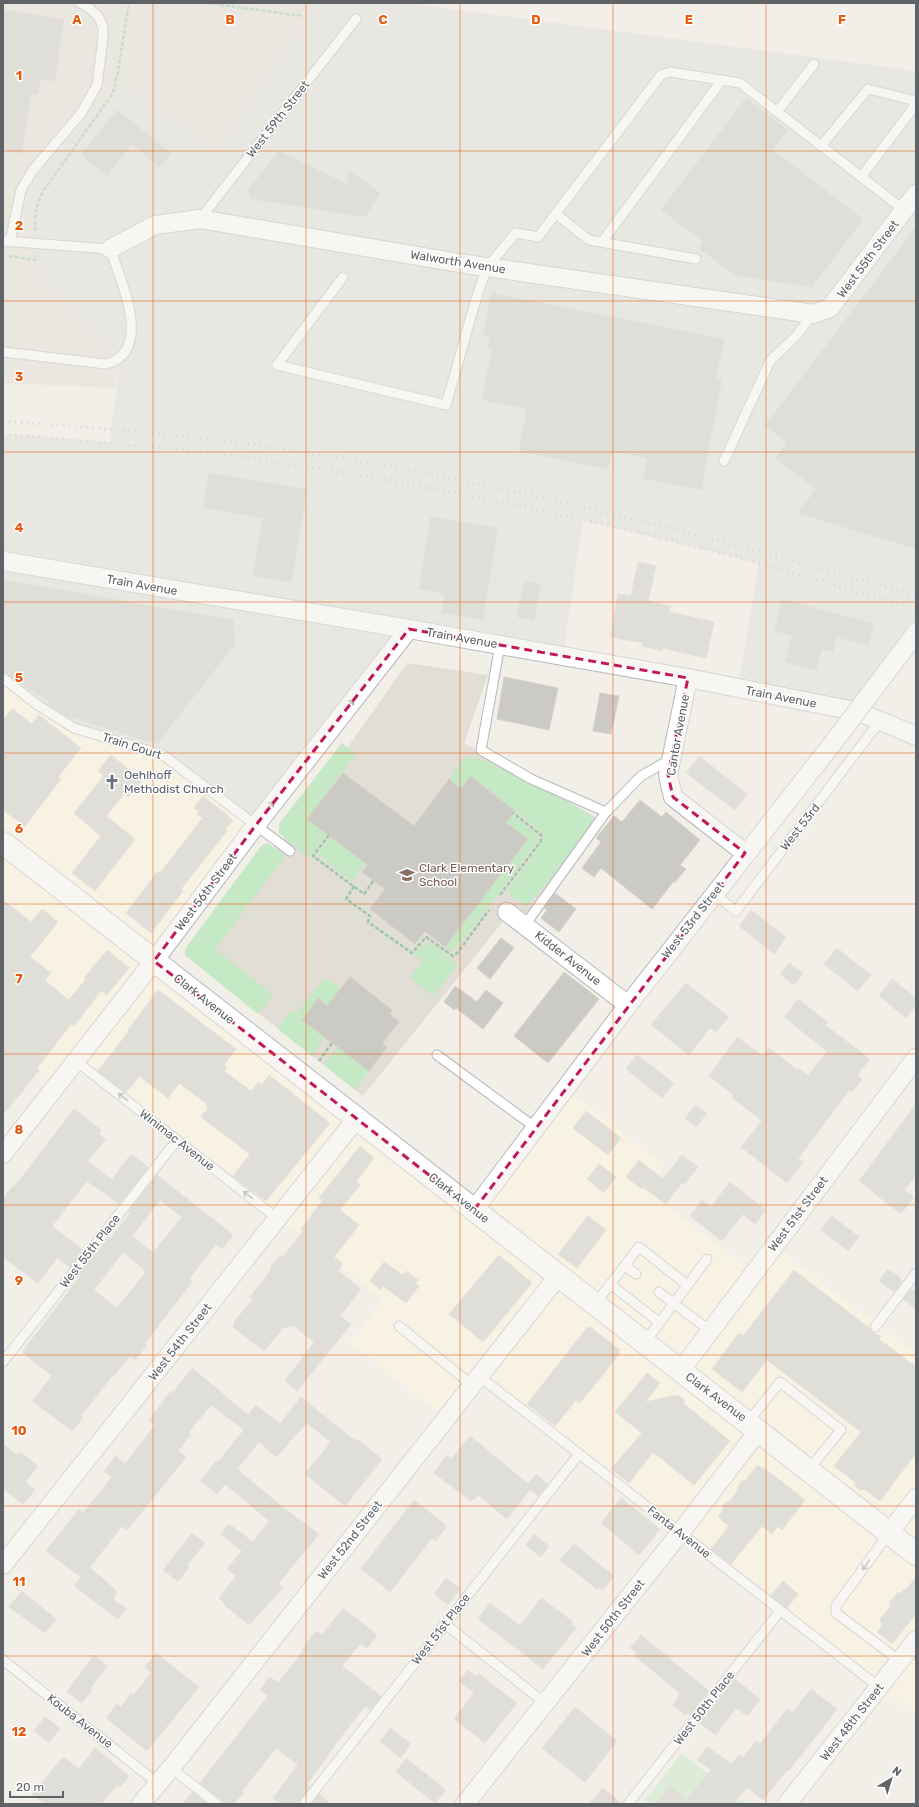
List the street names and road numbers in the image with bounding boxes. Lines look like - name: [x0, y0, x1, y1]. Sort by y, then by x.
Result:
- street label: West 59th Street: [244, 78, 313, 160]
- street label: West 55th Street: [834, 217, 902, 301]
- street label: Walworth Avenue: [409, 248, 507, 277]
- street label: Train Avenue: [105, 572, 179, 598]
- street label: Train Avenue: [425, 625, 499, 651]
- street label: Train Avenue: [744, 683, 818, 711]
- street label: Cantor Avenue: [664, 693, 692, 777]
- street label: Train Court: [101, 730, 164, 762]
- street label: West 53rd: [777, 801, 823, 853]
- street label: West 56th Street: [172, 850, 240, 934]
- street label: West 53rd Street: [659, 879, 727, 961]
- street label: Kidder Avenue: [532, 928, 604, 988]
- street label: Clark Avenue: [171, 971, 237, 1027]
- street label: Winimac Avenue: [137, 1106, 217, 1174]
- street label: Clark Avenue: [426, 1170, 492, 1226]
- street label: West 51st Street: [765, 1173, 831, 1254]
- street label: West 55th Place: [57, 1211, 123, 1291]
- street label: West 54th Street: [146, 1300, 215, 1383]
- street label: Clark Avenue: [683, 1369, 750, 1425]
- street label: West 52nd Street: [315, 1498, 385, 1582]
- street label: Fanta Avenue: [645, 1503, 714, 1561]
- street label: West 50th Street: [578, 1576, 648, 1659]
- street label: West 51st Place: [409, 1590, 473, 1667]
- street label: West 50th Place: [671, 1668, 737, 1748]
- street label: West 48th Street: [817, 1680, 887, 1764]
- street label: Kouba Avenue: [44, 1691, 116, 1751]

